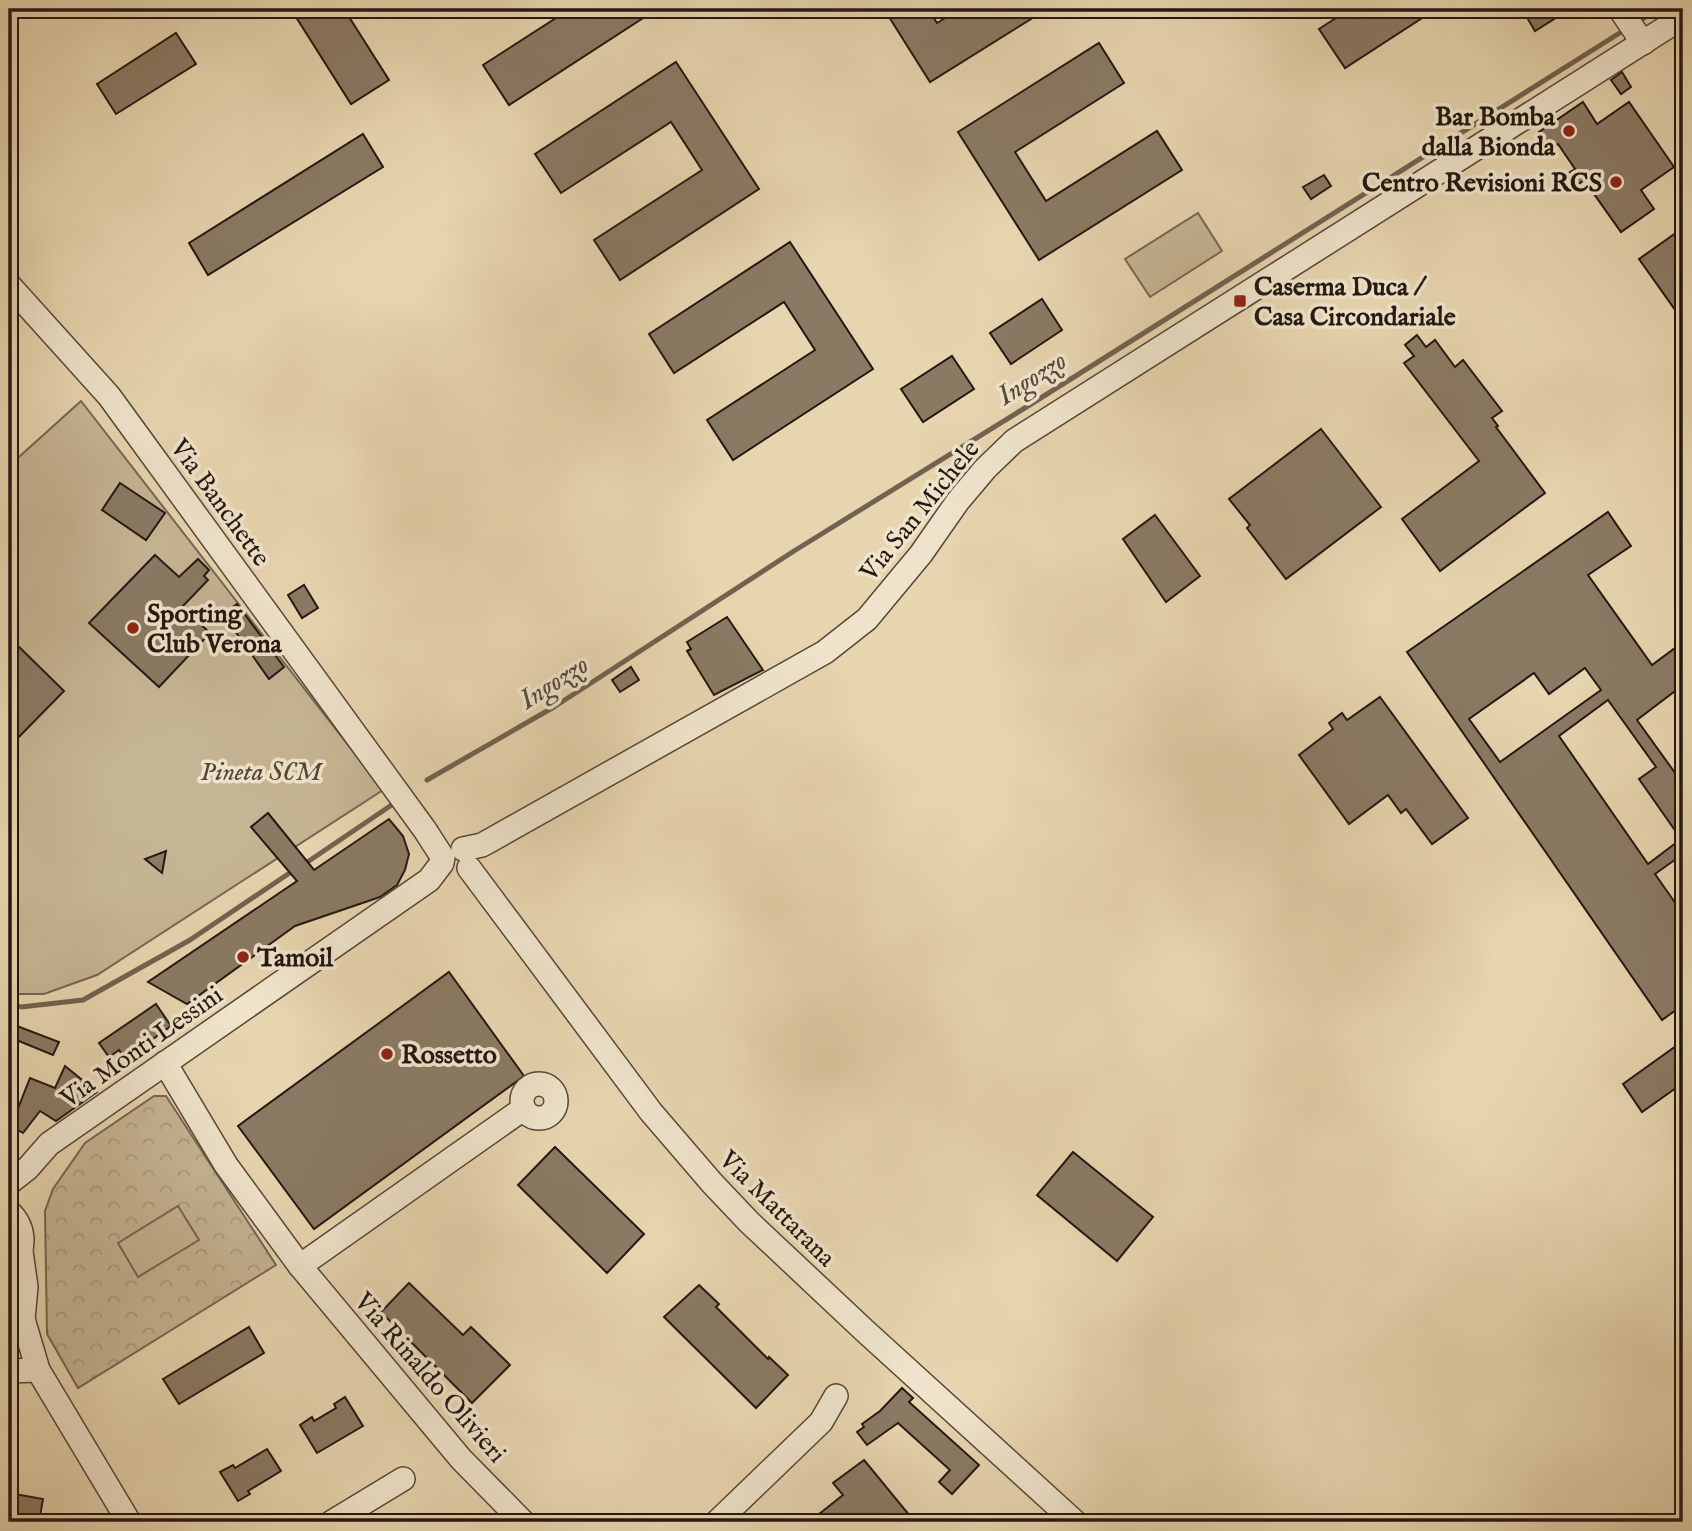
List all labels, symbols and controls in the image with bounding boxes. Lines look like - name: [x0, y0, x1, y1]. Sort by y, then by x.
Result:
- place label: Bar Bomba dalla Bionda: [1422, 101, 1556, 164]
- marker: Bar Bomba dalla Bionda: [1561, 123, 1577, 139]
- place label: Centro Revisioni RCS: [1362, 167, 1602, 200]
- marker: Centro Revisioni RCS: [1608, 174, 1624, 190]
- place label: Caserma Duca / Casa Circondariale: [1254, 271, 1456, 334]
- marker: Caserma Duca / Casa Circondariale: [1232, 293, 1248, 309]
- water label: Ingozzo: [990, 344, 1074, 415]
- street label: Via Banchette: [162, 432, 277, 573]
- street label: Via San Michele: [853, 434, 987, 589]
- place label: Sporting Club Verona: [147, 598, 283, 661]
- marker: Sporting Club Verona: [125, 620, 141, 636]
- water label: Ingozzo: [512, 648, 596, 719]
- park label: Pineta SCM: [200, 756, 323, 789]
- place label: Tamoil: [256, 942, 334, 975]
- marker: Tamoil: [235, 949, 251, 965]
- street label: Via Monti Lessini: [53, 979, 230, 1116]
- place label: Rossetto: [401, 1039, 497, 1072]
- marker: Rossetto: [379, 1046, 395, 1062]
- street label: Via Mattarana: [711, 1143, 843, 1275]
- street label: Via Rinaldo Olivieri: [346, 1285, 513, 1470]

